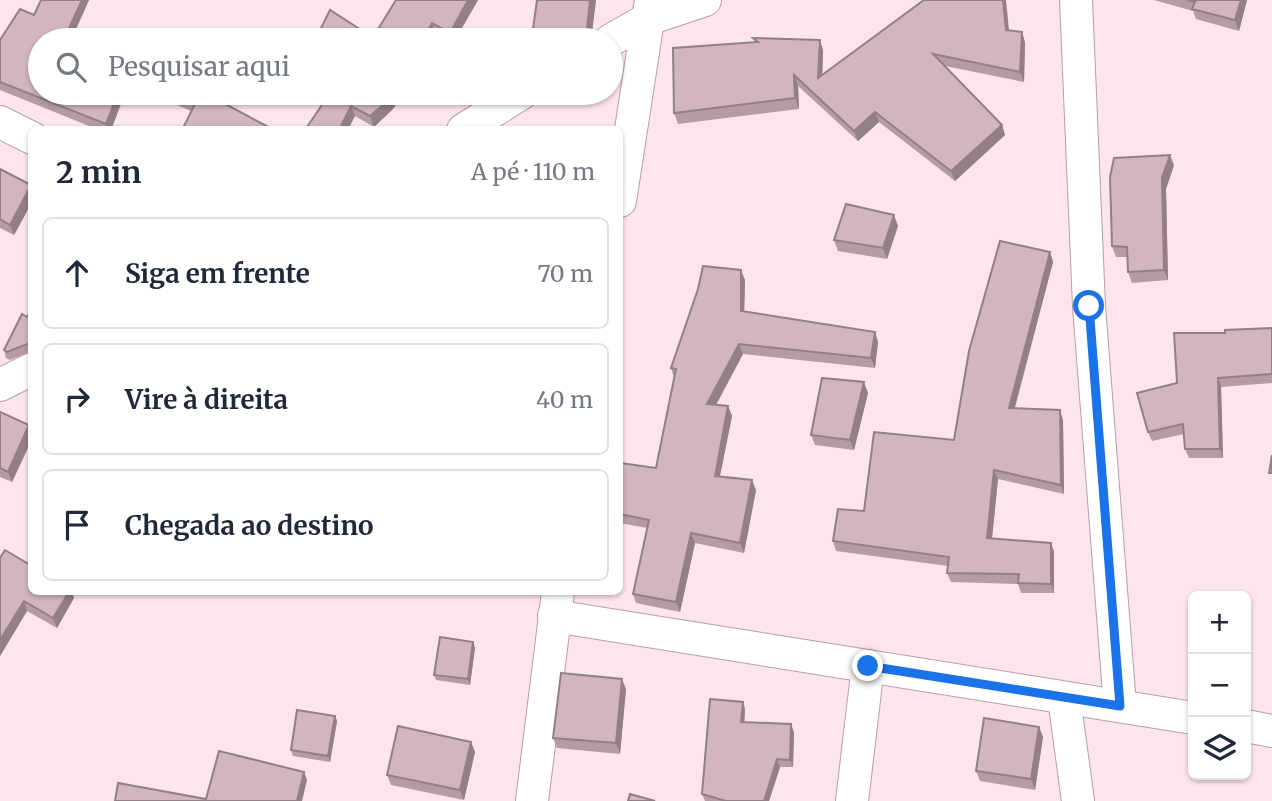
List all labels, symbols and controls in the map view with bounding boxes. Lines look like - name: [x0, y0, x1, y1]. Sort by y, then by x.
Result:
- search box: [28, 28, 623, 105]
- icon: search: [52, 48, 90, 86]
- text: Pesquisar aqui: [108, 50, 290, 83]
- text: 2 min: [56, 153, 141, 191]
- text: A pé · 110 m: [471, 157, 595, 186]
- icon: ahead: [58, 254, 96, 292]
- text: Siga em frente: [125, 257, 310, 290]
- text: 70 m: [537, 259, 593, 288]
- route start: [1073, 290, 1104, 321]
- icon: right: [58, 380, 96, 418]
- text: Vire à direita: [125, 383, 288, 416]
- text: 40 m: [536, 385, 593, 414]
- icon: arrive: [58, 506, 96, 544]
- text: Chegada ao destino: [125, 509, 374, 542]
- map controls: [1188, 591, 1251, 780]
- button: +: [1188, 591, 1251, 654]
- route end: [852, 650, 883, 681]
- button: −: [1188, 654, 1251, 717]
- button: layers: [1188, 717, 1251, 780]

